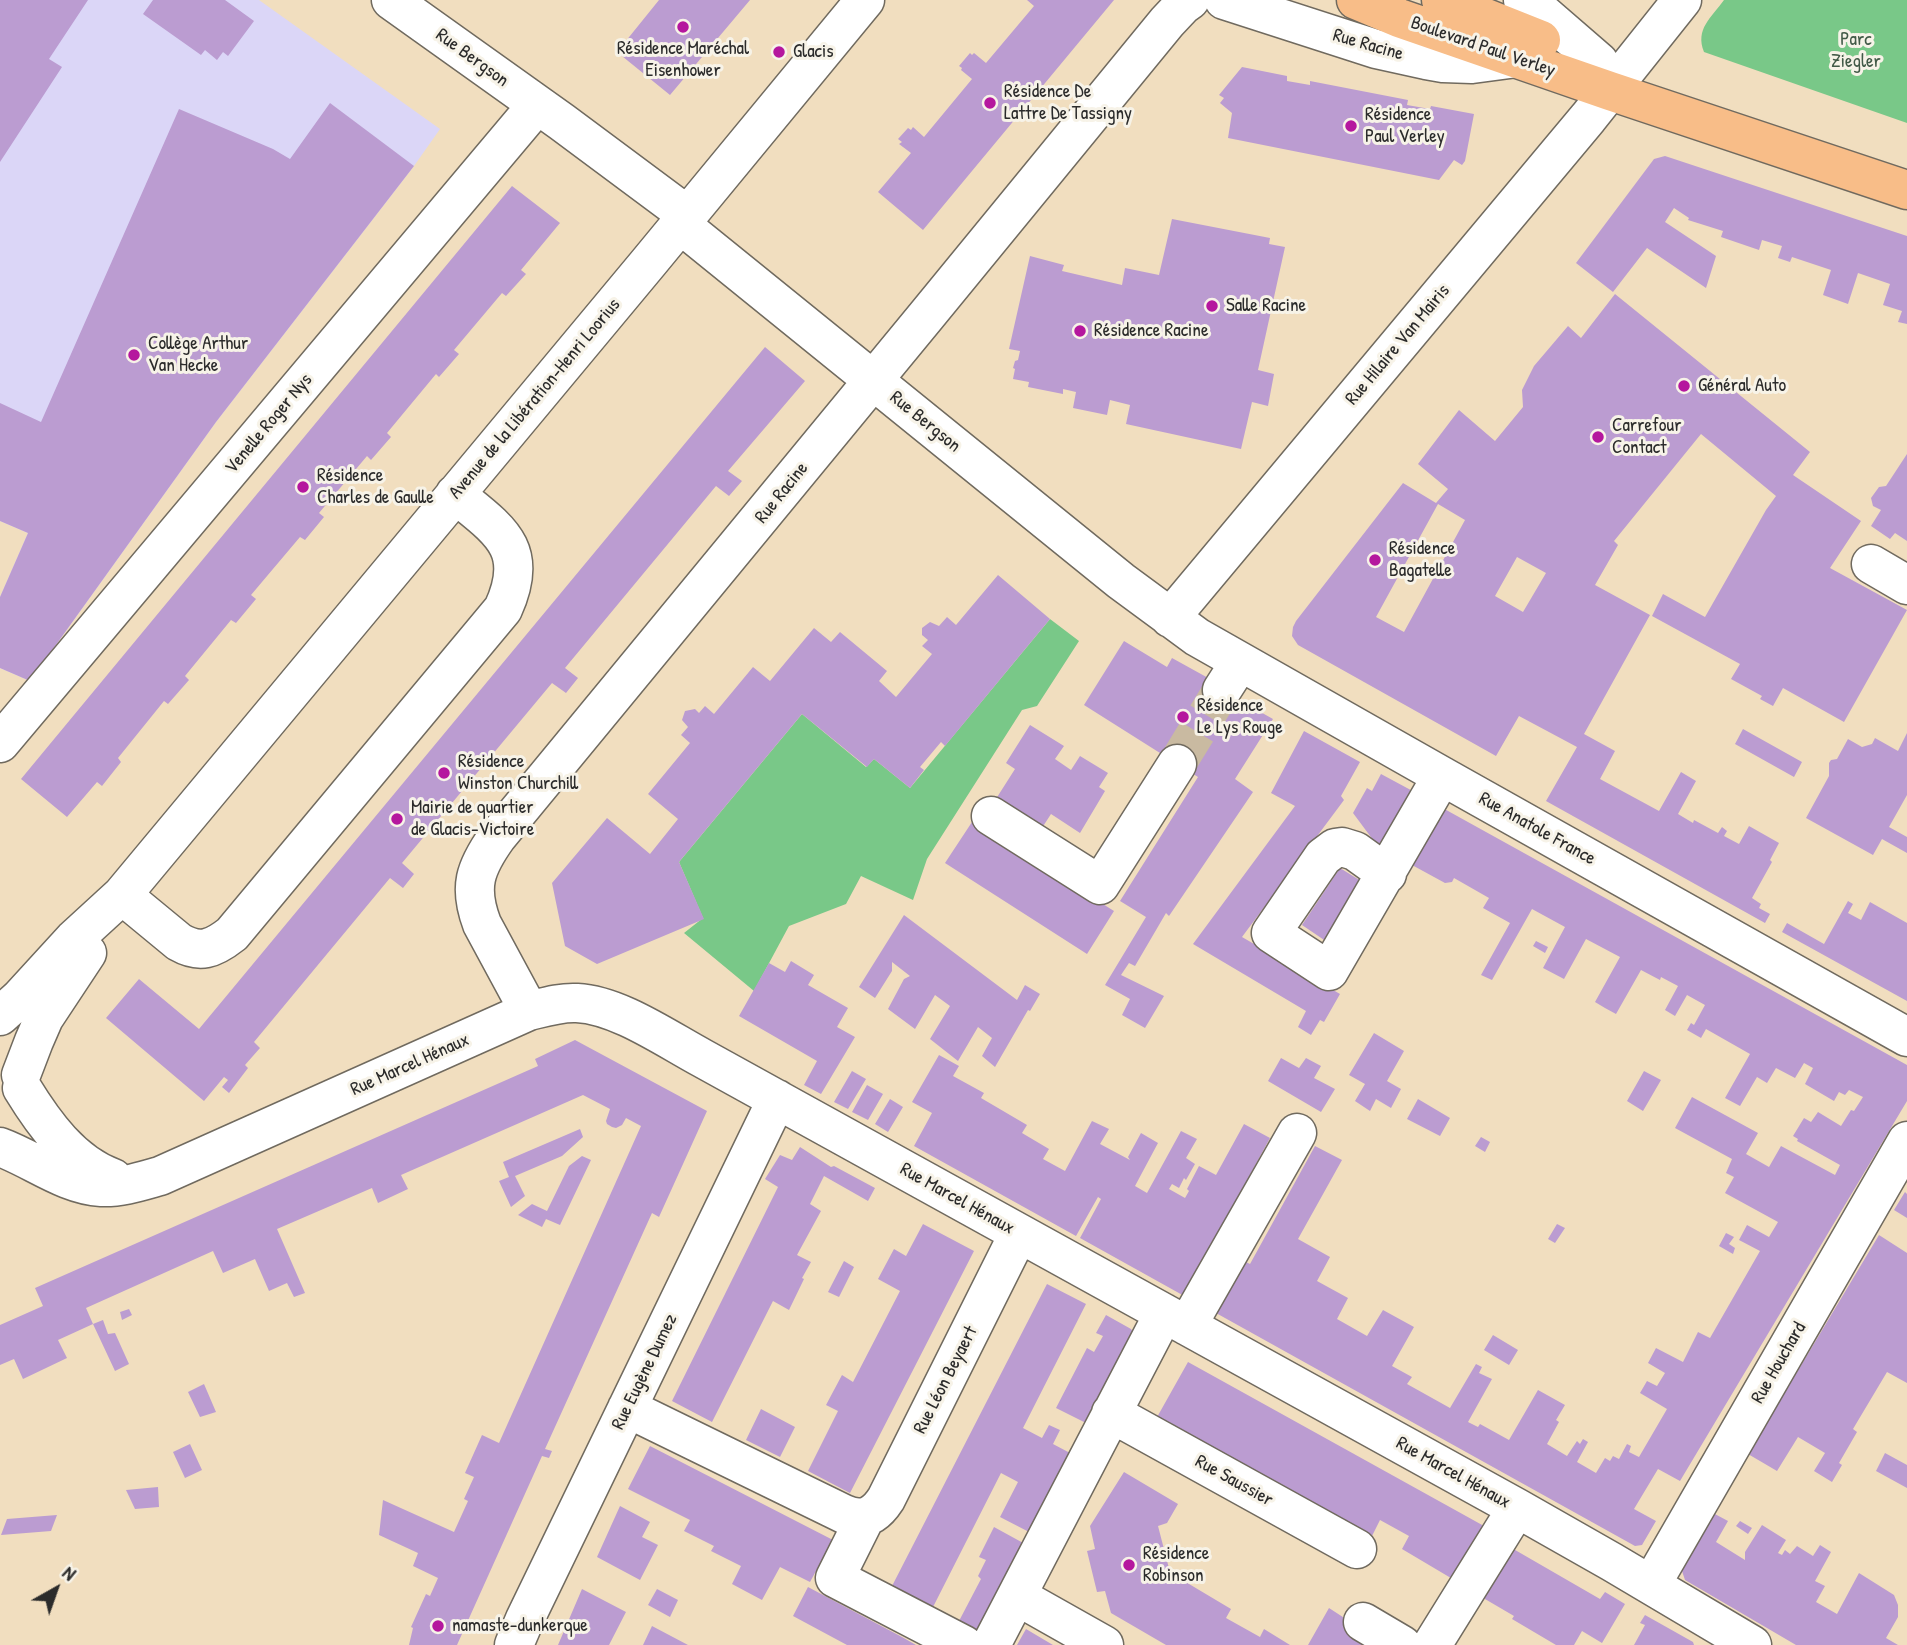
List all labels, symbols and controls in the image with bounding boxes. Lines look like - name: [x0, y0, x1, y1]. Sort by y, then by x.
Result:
- street label: Boulevard Paul Verley: [1408, 12, 1558, 82]
- marker: Résidence Maréchal Eisenhower: [675, 19, 691, 35]
- street label: Rue Bergson: [431, 24, 513, 92]
- street label: Rue Racine: [1330, 24, 1406, 66]
- park label: Parc Ziegler: [1831, 29, 1881, 73]
- place label: Résidence Maréchal Eisenhower: [617, 38, 749, 82]
- place label: Glacis: [793, 41, 834, 63]
- marker: Glacis: [771, 44, 787, 60]
- place label: Résidence De Lattre De Tassigny: [1004, 81, 1132, 125]
- marker: Résidence De Lattre De Tassigny: [982, 95, 998, 111]
- place label: Résidence Paul Verley: [1365, 104, 1445, 148]
- marker: Résidence Paul Verley: [1343, 118, 1359, 134]
- street label: Rue Hilaire Van Mairis: [1341, 280, 1455, 410]
- street label: Avenue de la Libération-Henri Loorius: [444, 294, 626, 504]
- place label: Salle Racine: [1226, 295, 1306, 317]
- marker: Salle Racine: [1204, 298, 1220, 314]
- place label: Résidence Racine: [1094, 320, 1208, 342]
- marker: Résidence Racine: [1072, 323, 1088, 339]
- place label: Collège Arthur Van Hecke: [148, 333, 248, 377]
- marker: Collège Arthur Van Hecke: [126, 347, 142, 363]
- street label: Venelle Roger Nys: [220, 369, 318, 479]
- place label: Général Auto: [1698, 375, 1786, 397]
- marker: Général Auto: [1676, 378, 1692, 394]
- street label: Rue Bergson: [885, 386, 965, 458]
- place label: Carrefour Contact: [1612, 415, 1681, 459]
- marker: Carrefour Contact: [1590, 429, 1606, 445]
- street label: Rue Racine: [750, 458, 814, 528]
- place label: Résidence Charles de Gaulle: [317, 465, 434, 509]
- marker: Résidence Charles de Gaulle: [295, 479, 311, 495]
- place label: Résidence Bagatelle: [1389, 538, 1455, 582]
- marker: Résidence Bagatelle: [1367, 552, 1383, 568]
- place label: Résidence Le Lys Rouge: [1197, 695, 1283, 739]
- marker: Résidence Le Lys Rouge: [1175, 709, 1191, 725]
- place label: Résidence Winston Churchill: [458, 751, 578, 795]
- marker: Résidence Winston Churchill: [436, 765, 452, 781]
- street label: Rue Anatole France: [1475, 788, 1599, 870]
- place label: Mairie de quartier de Glacis-Victoire: [411, 797, 534, 841]
- marker: Mairie de quartier de Glacis-Victoire: [389, 811, 405, 827]
- street label: Rue Marcel Hénaux: [347, 1029, 473, 1101]
- street label: Rue Marcel Hénaux: [896, 1158, 1018, 1240]
- street label: Rue Eugène Dumez: [607, 1310, 683, 1434]
- street label: Rue Houchard: [1747, 1318, 1811, 1408]
- street label: Rue Léon Beyaert: [909, 1322, 983, 1438]
- street label: Rue Marcel Hénaux: [1392, 1432, 1514, 1514]
- street label: Rue Saussier: [1191, 1450, 1277, 1512]
- place label: Résidence Robinson: [1143, 1543, 1209, 1587]
- north arrow: [21, 1554, 91, 1624]
- marker: Résidence Robinson: [1121, 1557, 1137, 1573]
- text: N: [57, 1560, 82, 1586]
- place label: namaste-dunkerque: [452, 1615, 588, 1637]
- marker: namaste-dunkerque: [430, 1618, 446, 1634]

